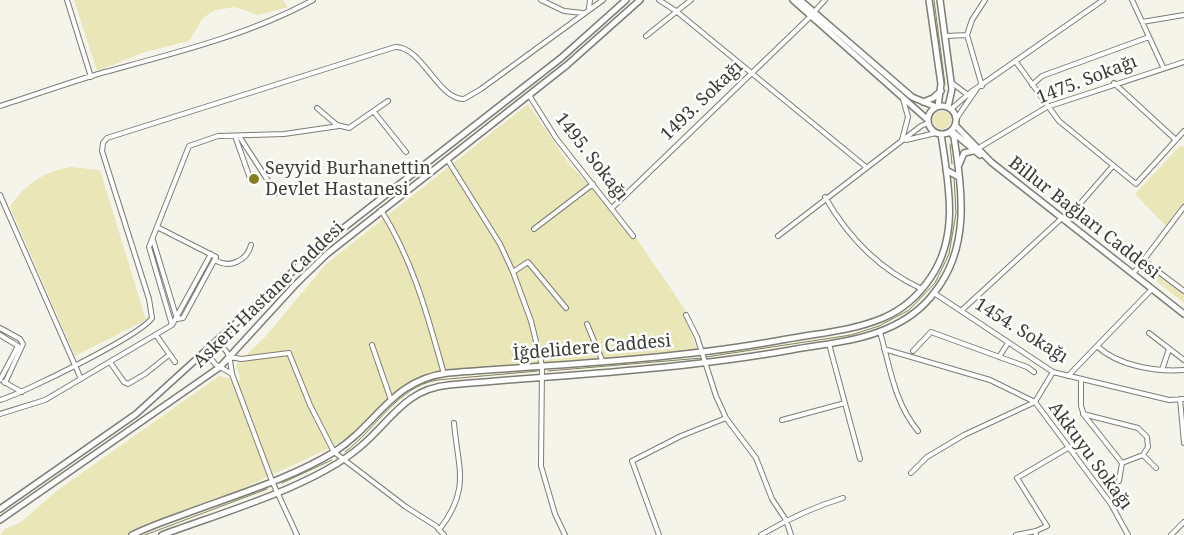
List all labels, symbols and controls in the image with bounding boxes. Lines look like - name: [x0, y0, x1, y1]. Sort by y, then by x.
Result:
- street label: 1475. Sokağı: [1034, 51, 1140, 109]
- street label: 1493. Sokağı: [656, 57, 748, 145]
- street label: 1495. Sokağı: [550, 109, 632, 205]
- street label: Billur Bağları Caddesi: [1004, 152, 1164, 284]
- place label: Seyyid Burhanettin Devlet Hastanesi: [265, 158, 431, 200]
- marker: Seyyid Burhanettin Devlet Hastanesi: [247, 172, 261, 186]
- street label: Askeri Hastane Caddesi: [189, 217, 349, 373]
- street label: 1454. Sokağı: [970, 294, 1072, 368]
- street label: İğdelidere Caddesi: [512, 330, 672, 366]
- street label: Akkuyu Sokağı: [1044, 398, 1136, 514]

